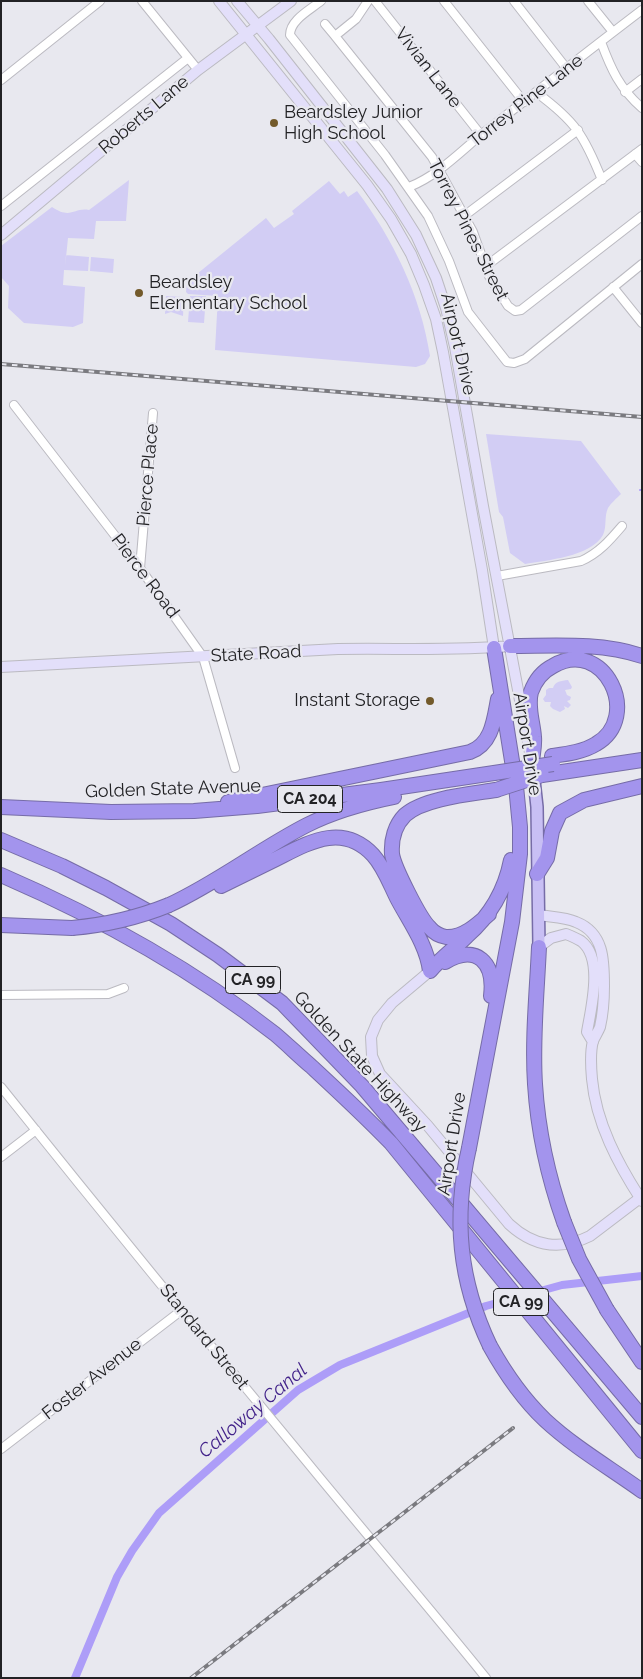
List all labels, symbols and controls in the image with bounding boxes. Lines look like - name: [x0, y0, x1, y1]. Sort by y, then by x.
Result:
- street label: Vivian Lane: [390, 24, 466, 112]
- street label: Torrey Pine Lane: [465, 50, 587, 152]
- street label: Roberts Lane: [95, 71, 193, 159]
- place label: Beardsley Junior High School: [284, 102, 423, 144]
- marker: Beardsley Junior High School: [268, 117, 280, 129]
- street label: Torrey Pines Street: [423, 156, 513, 304]
- place label: Beardsley Elementary School: [149, 272, 307, 314]
- marker: Beardsley Elementary School: [133, 287, 145, 299]
- street label: Airport Drive: [436, 291, 480, 397]
- street label: Pierce Place: [133, 423, 163, 527]
- street label: Pierce Road: [106, 530, 184, 622]
- street label: State Road: [210, 641, 302, 667]
- place label: Instant Storage: [294, 690, 420, 712]
- street label: Airport Drive: [508, 691, 546, 797]
- marker: Instant Storage: [424, 695, 436, 707]
- street label: Golden State Avenue: [85, 775, 261, 803]
- road number: CA 204: [278, 786, 342, 812]
- road number: CA 99: [226, 966, 280, 994]
- street label: Golden State Highway: [289, 987, 431, 1137]
- street label: Airport Drive: [433, 1091, 471, 1197]
- street label: Standard Street: [155, 1280, 253, 1394]
- road number: CA 99: [494, 1288, 548, 1315]
- street label: Foster Avenue: [38, 1334, 146, 1424]
- water label: Calloway Canal: [194, 1359, 312, 1463]

